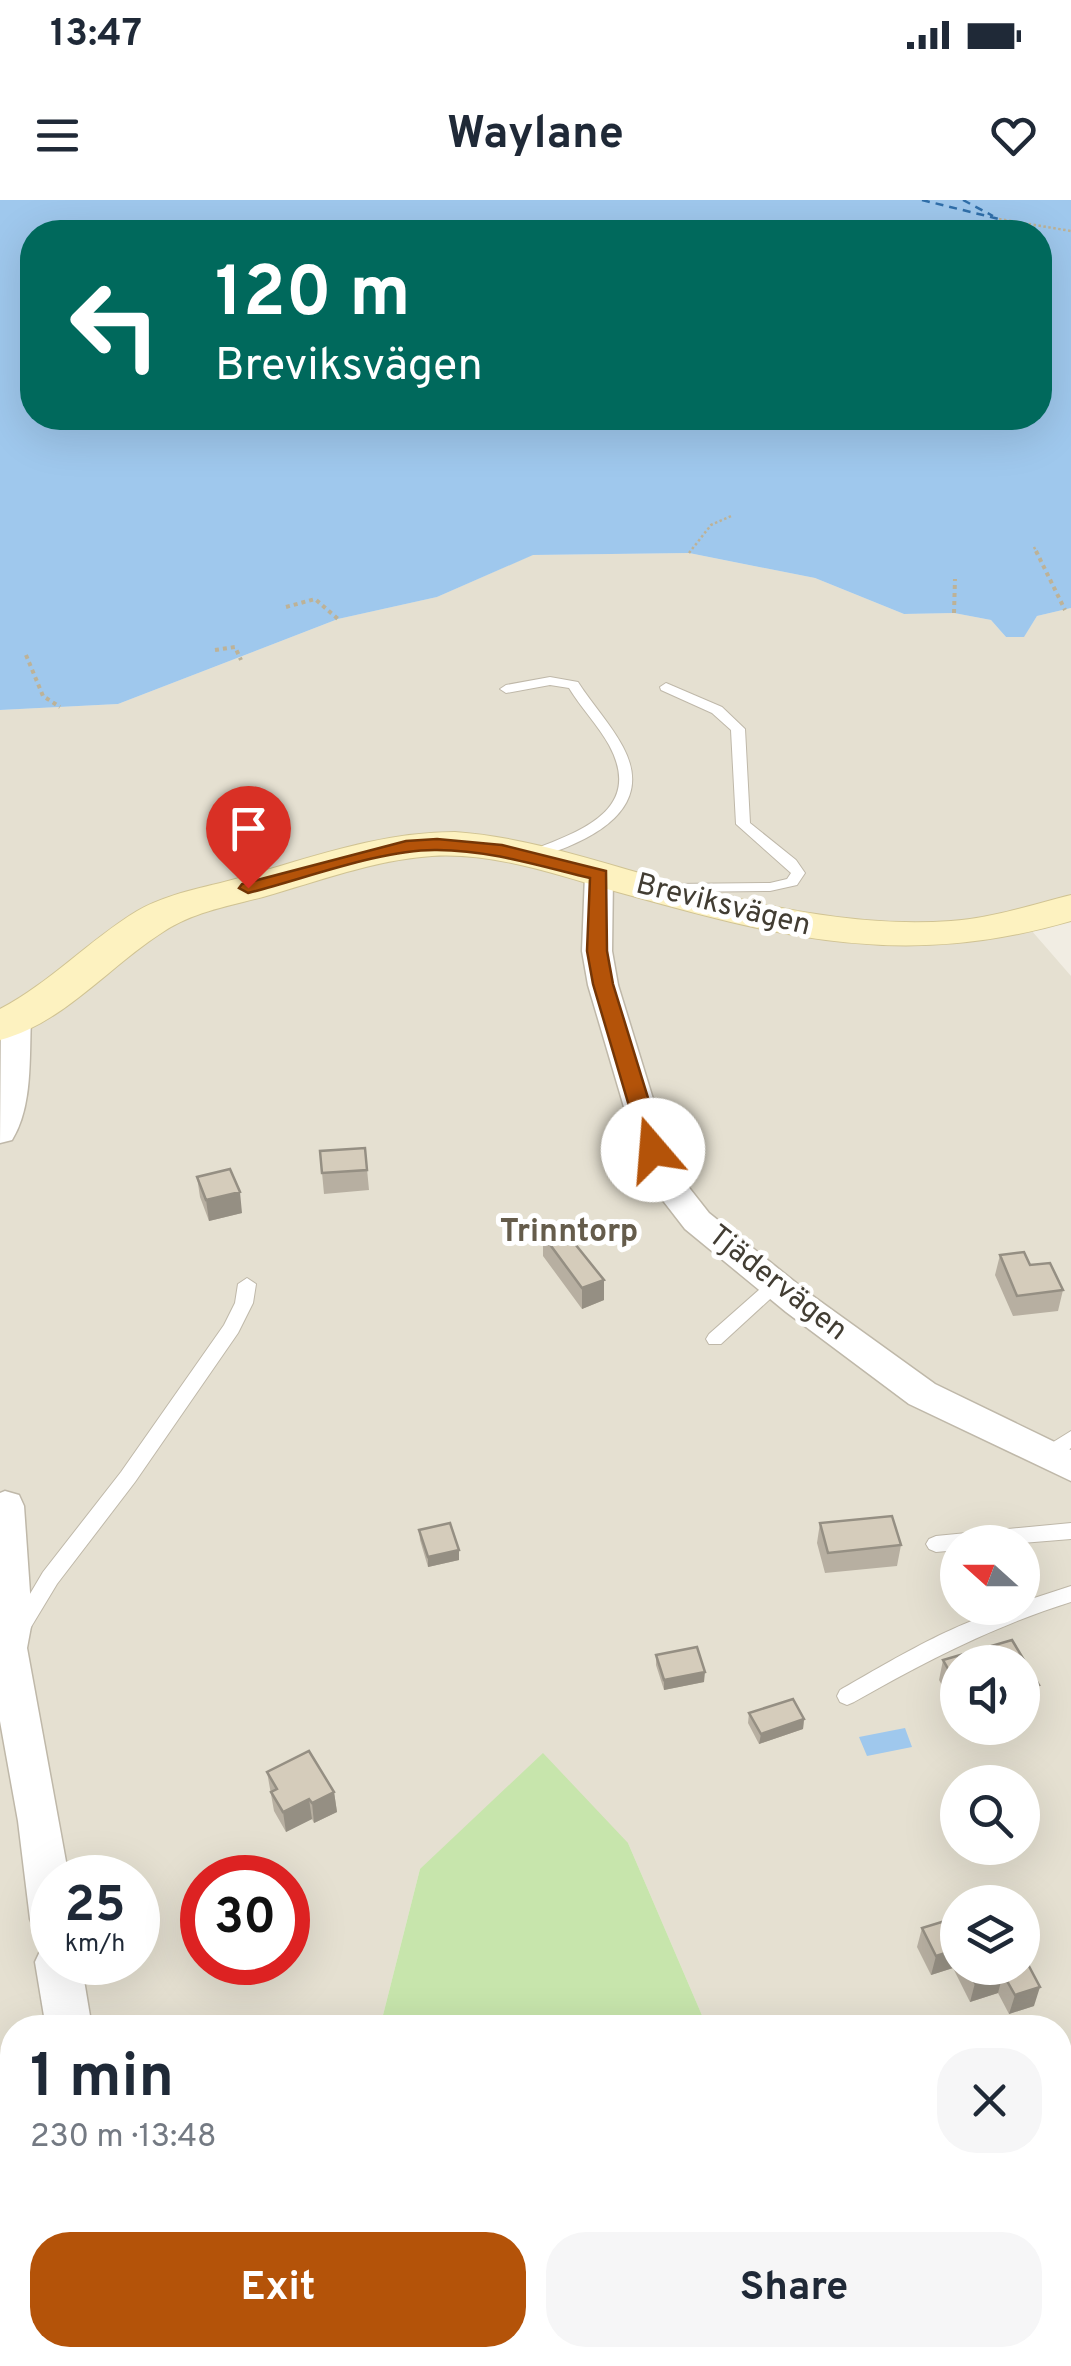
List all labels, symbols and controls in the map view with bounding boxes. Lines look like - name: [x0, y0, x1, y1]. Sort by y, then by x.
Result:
- text: 13:47: [50, 11, 142, 60]
- text: Waylane: [447, 107, 624, 164]
- icon: menu: [30, 108, 85, 163]
- icon: heart: [986, 108, 1041, 163]
- text: 120 m: [215, 252, 411, 341]
- icon: left: [50, 260, 180, 390]
- text: Breviksvägen: [215, 339, 483, 396]
- pin: [206, 786, 291, 889]
- icon: arrive: [221, 801, 276, 856]
- street label: Breviksvägen: [632, 866, 814, 946]
- position arrow: [601, 1098, 705, 1202]
- district label: Trinntorp: [500, 1213, 638, 1253]
- street label: Tjädervägen: [700, 1218, 854, 1350]
- north arrow: [940, 1525, 1040, 1625]
- map controls: [940, 1525, 1040, 1985]
- button: sound: [940, 1645, 1040, 1745]
- button: search: [940, 1765, 1040, 1865]
- speed limit sign: 30: [180, 1855, 310, 1985]
- text: 25: [64, 1876, 126, 1939]
- button: layers: [940, 1885, 1040, 1985]
- text: km/h: [65, 1929, 125, 1961]
- text: 1 min: [30, 2042, 174, 2118]
- button: close: [937, 2048, 1042, 2153]
- text: 230 m · 13:48: [30, 2118, 217, 2158]
- button: Exit: [30, 2232, 526, 2347]
- button: Share: [546, 2232, 1042, 2347]

